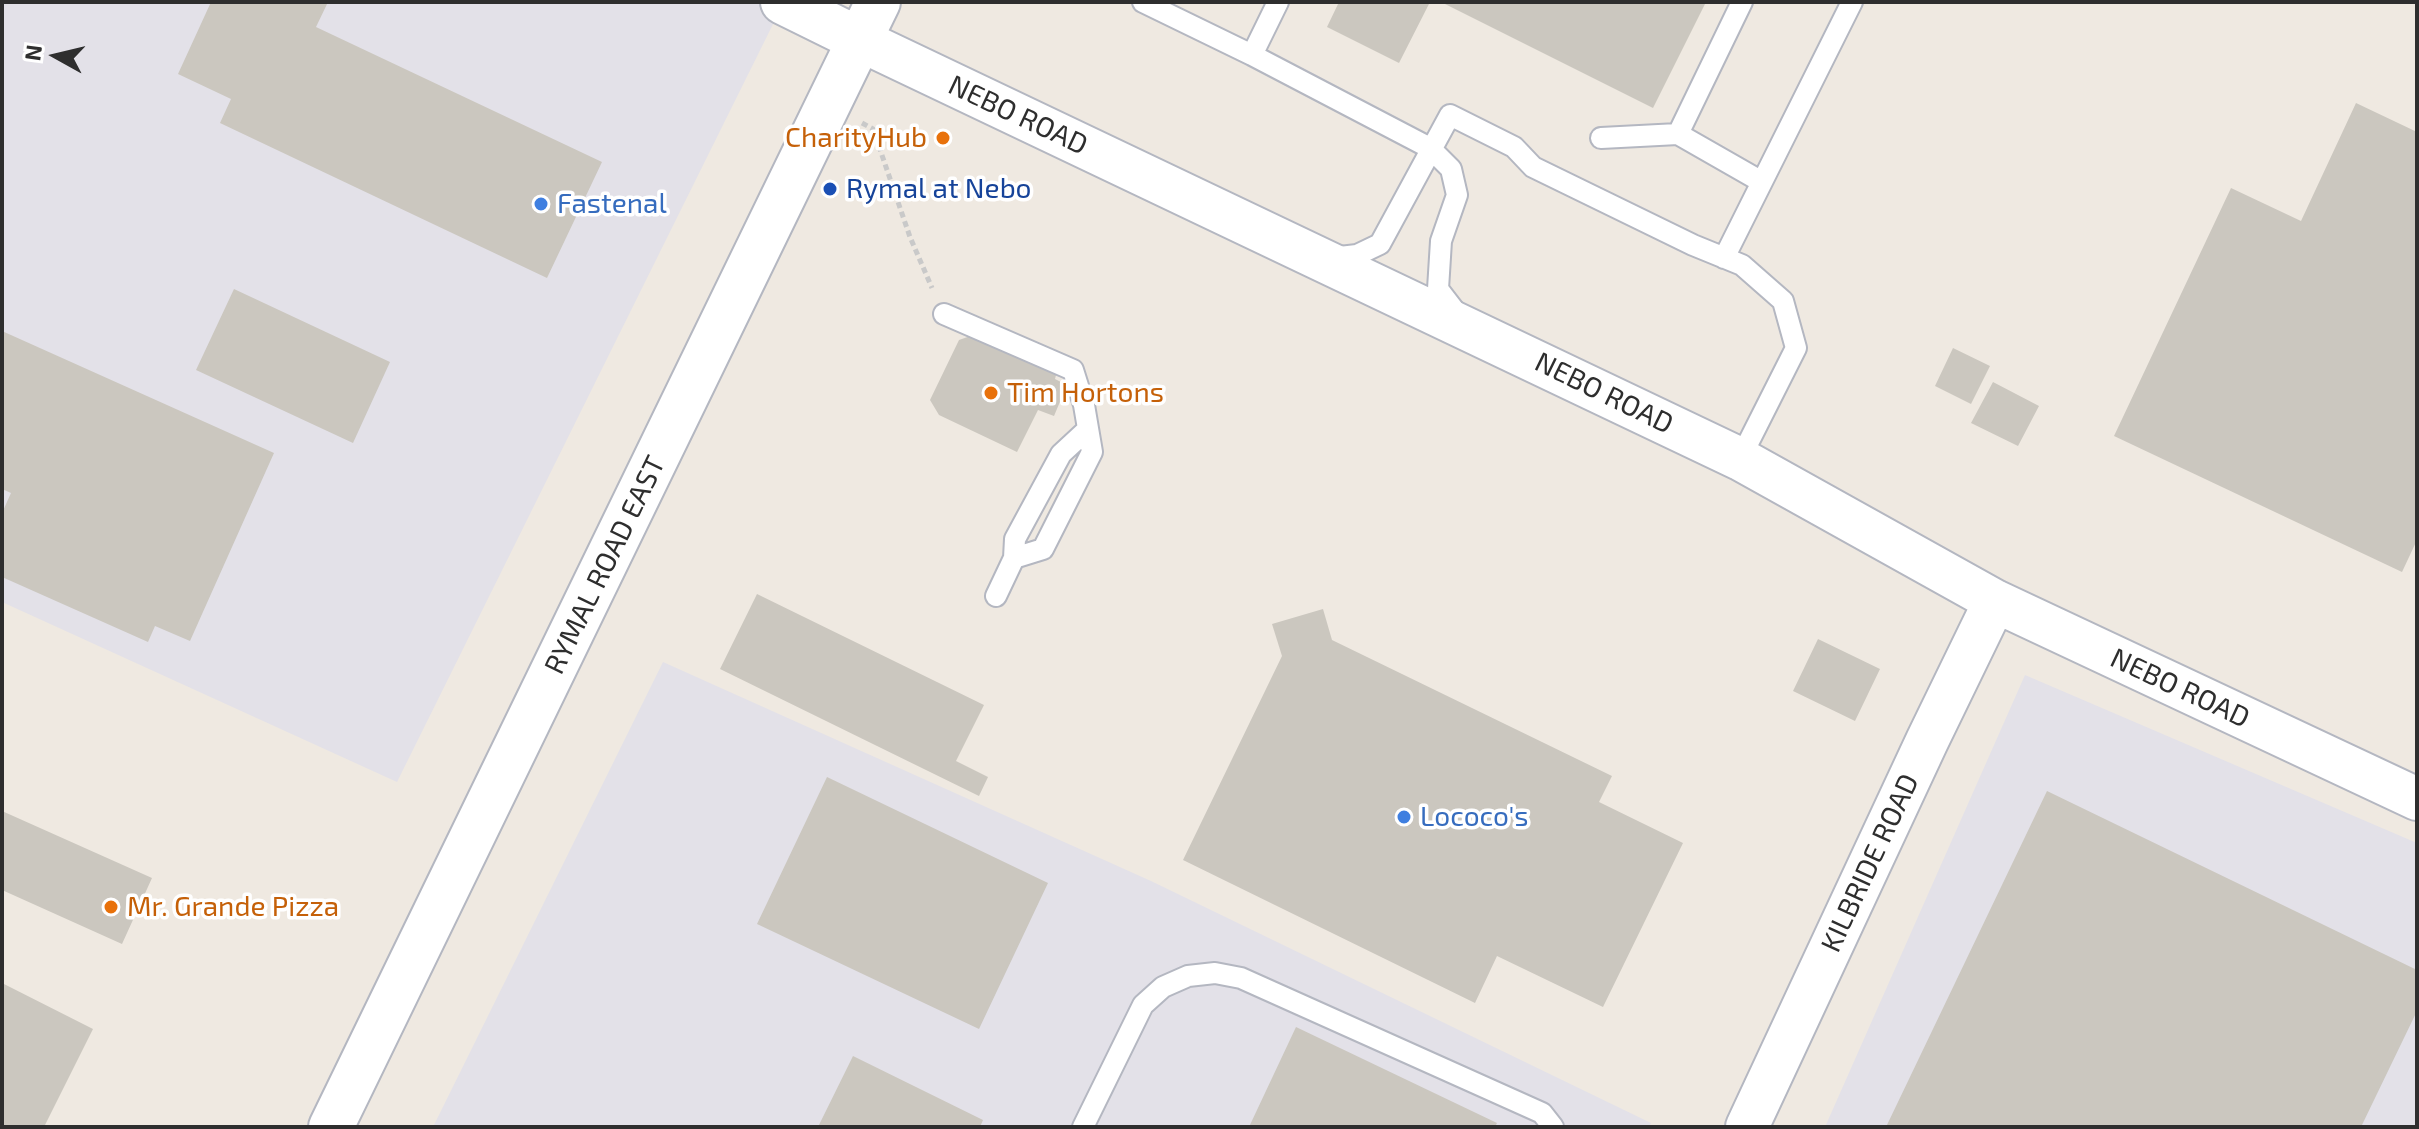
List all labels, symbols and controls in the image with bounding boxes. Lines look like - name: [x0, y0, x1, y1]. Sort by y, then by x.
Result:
- north arrow: [16, 16, 96, 96]
- text: N: [18, 43, 46, 62]
- street label: NEBO ROAD: [943, 68, 1093, 162]
- place label: CharityHub: [785, 121, 927, 155]
- marker: CharityHub: [934, 129, 952, 147]
- place label: Rymal at Nebo: [846, 172, 1031, 206]
- marker: Rymal at Nebo: [821, 180, 839, 198]
- place label: Fastenal: [557, 187, 667, 221]
- marker: Fastenal: [532, 195, 550, 213]
- street label: NEBO ROAD: [1529, 345, 1679, 441]
- place label: Tim Hortons: [1007, 376, 1164, 410]
- marker: Tim Hortons: [982, 384, 1000, 402]
- street label: RYMAL ROAD EAST: [538, 450, 672, 680]
- street label: NEBO ROAD: [2105, 641, 2255, 735]
- street label: KILBRIDE ROAD: [1814, 769, 1926, 957]
- place label: Lococo's: [1420, 800, 1529, 834]
- marker: Lococo's: [1395, 808, 1413, 826]
- place label: Mr. Grande Pizza: [127, 890, 339, 924]
- marker: Mr. Grande Pizza: [102, 898, 120, 916]

